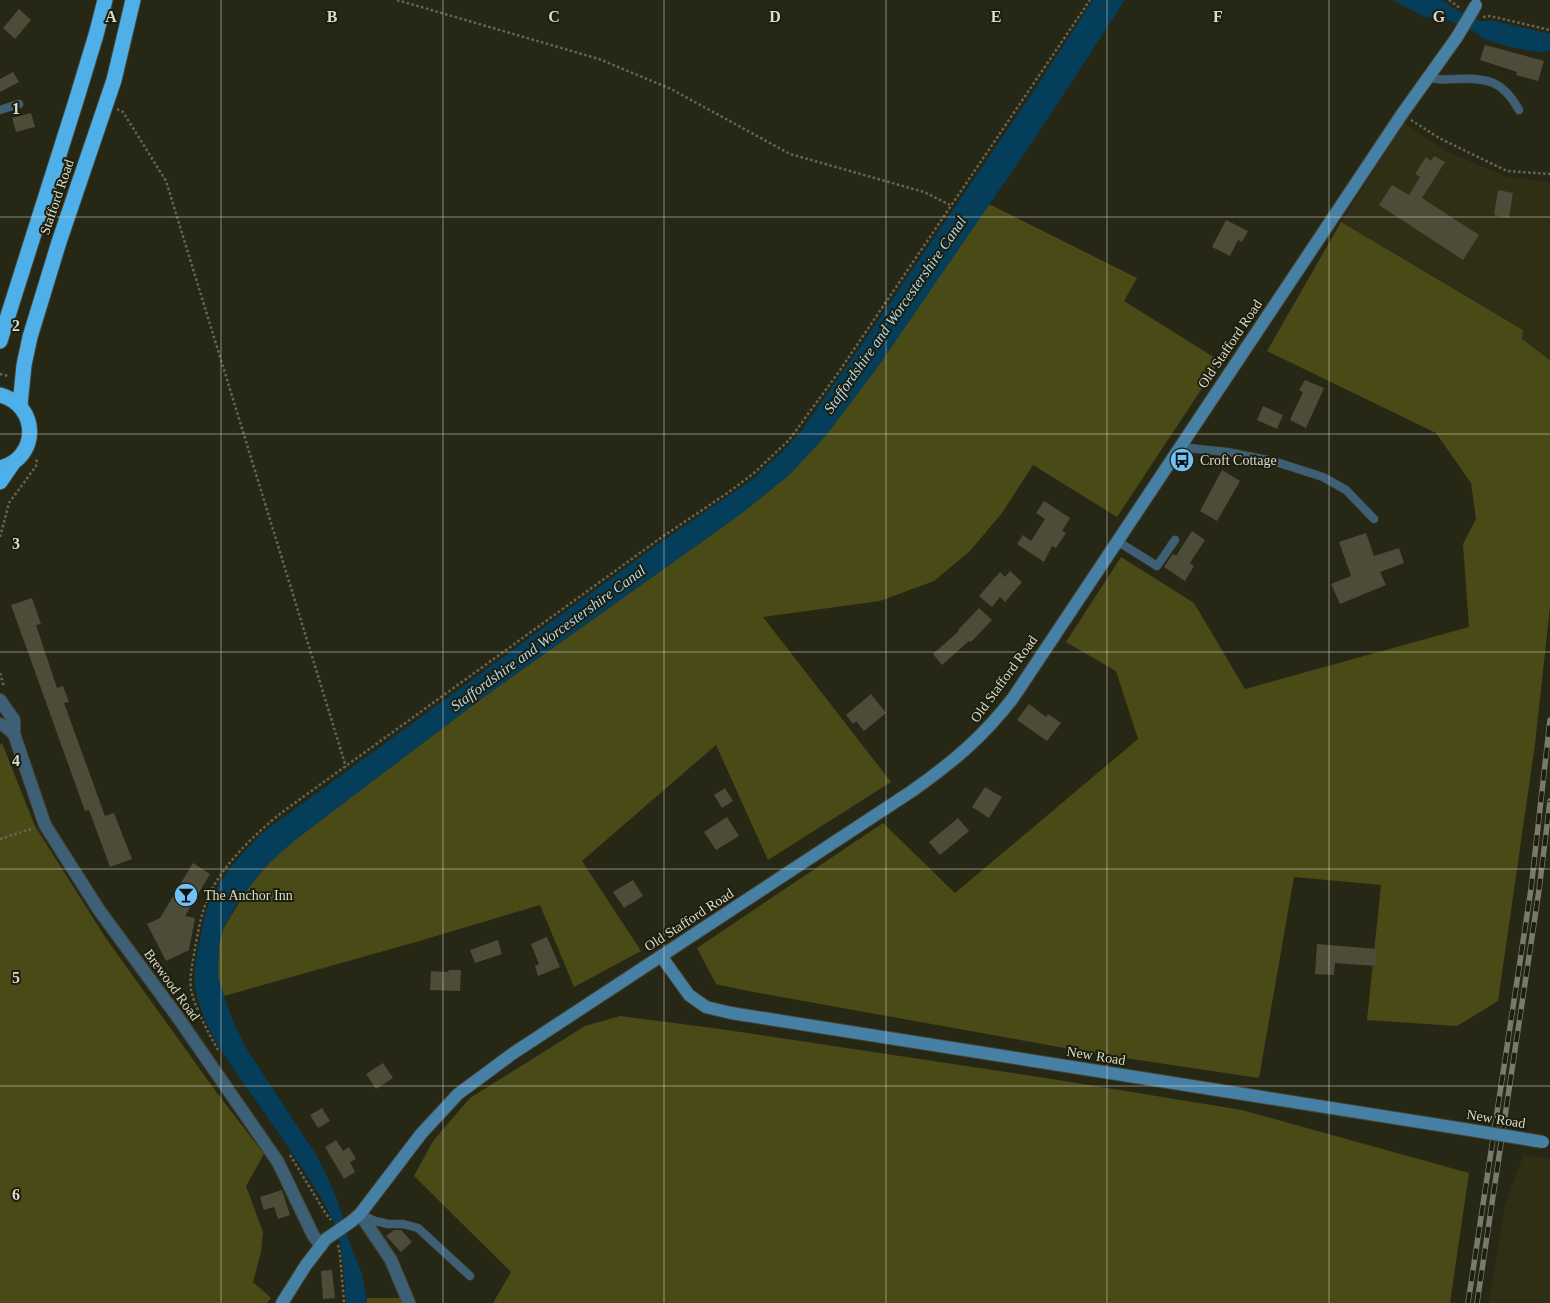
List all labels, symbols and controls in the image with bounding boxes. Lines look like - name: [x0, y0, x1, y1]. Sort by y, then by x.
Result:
- text: A: [105, 8, 117, 25]
- text: B: [327, 8, 338, 25]
- text: C: [548, 8, 560, 25]
- text: D: [769, 8, 781, 25]
- text: E: [991, 8, 1001, 25]
- text: F: [1213, 8, 1223, 25]
- text: G: [1433, 8, 1446, 25]
- text: 1: [12, 100, 20, 117]
- street label: Stafford Road: [37, 157, 77, 237]
- water label: Staffordshire and Worcestershire Canal: [821, 213, 969, 417]
- street label: Old Stafford Road: [1195, 297, 1265, 391]
- text: 2: [12, 317, 20, 334]
- bus stop icon: Croft Cottage: [1169, 447, 1195, 473]
- place label: Croft Cottage: [1200, 453, 1277, 468]
- text: 3: [12, 535, 20, 552]
- water label: Staffordshire and Worcestershire Canal: [448, 562, 648, 714]
- street label: Old Stafford Road: [968, 633, 1040, 725]
- text: 4: [12, 752, 20, 769]
- bar icon: The Anchor Inn: [173, 882, 199, 908]
- street label: Old Stafford Road: [642, 886, 736, 954]
- place label: The Anchor Inn: [204, 888, 293, 903]
- street label: Brewood Road: [141, 946, 203, 1024]
- text: 5: [12, 969, 20, 986]
- street label: New Road: [1065, 1044, 1127, 1068]
- street label: New Road: [1465, 1107, 1527, 1131]
- text: 6: [12, 1186, 20, 1203]

